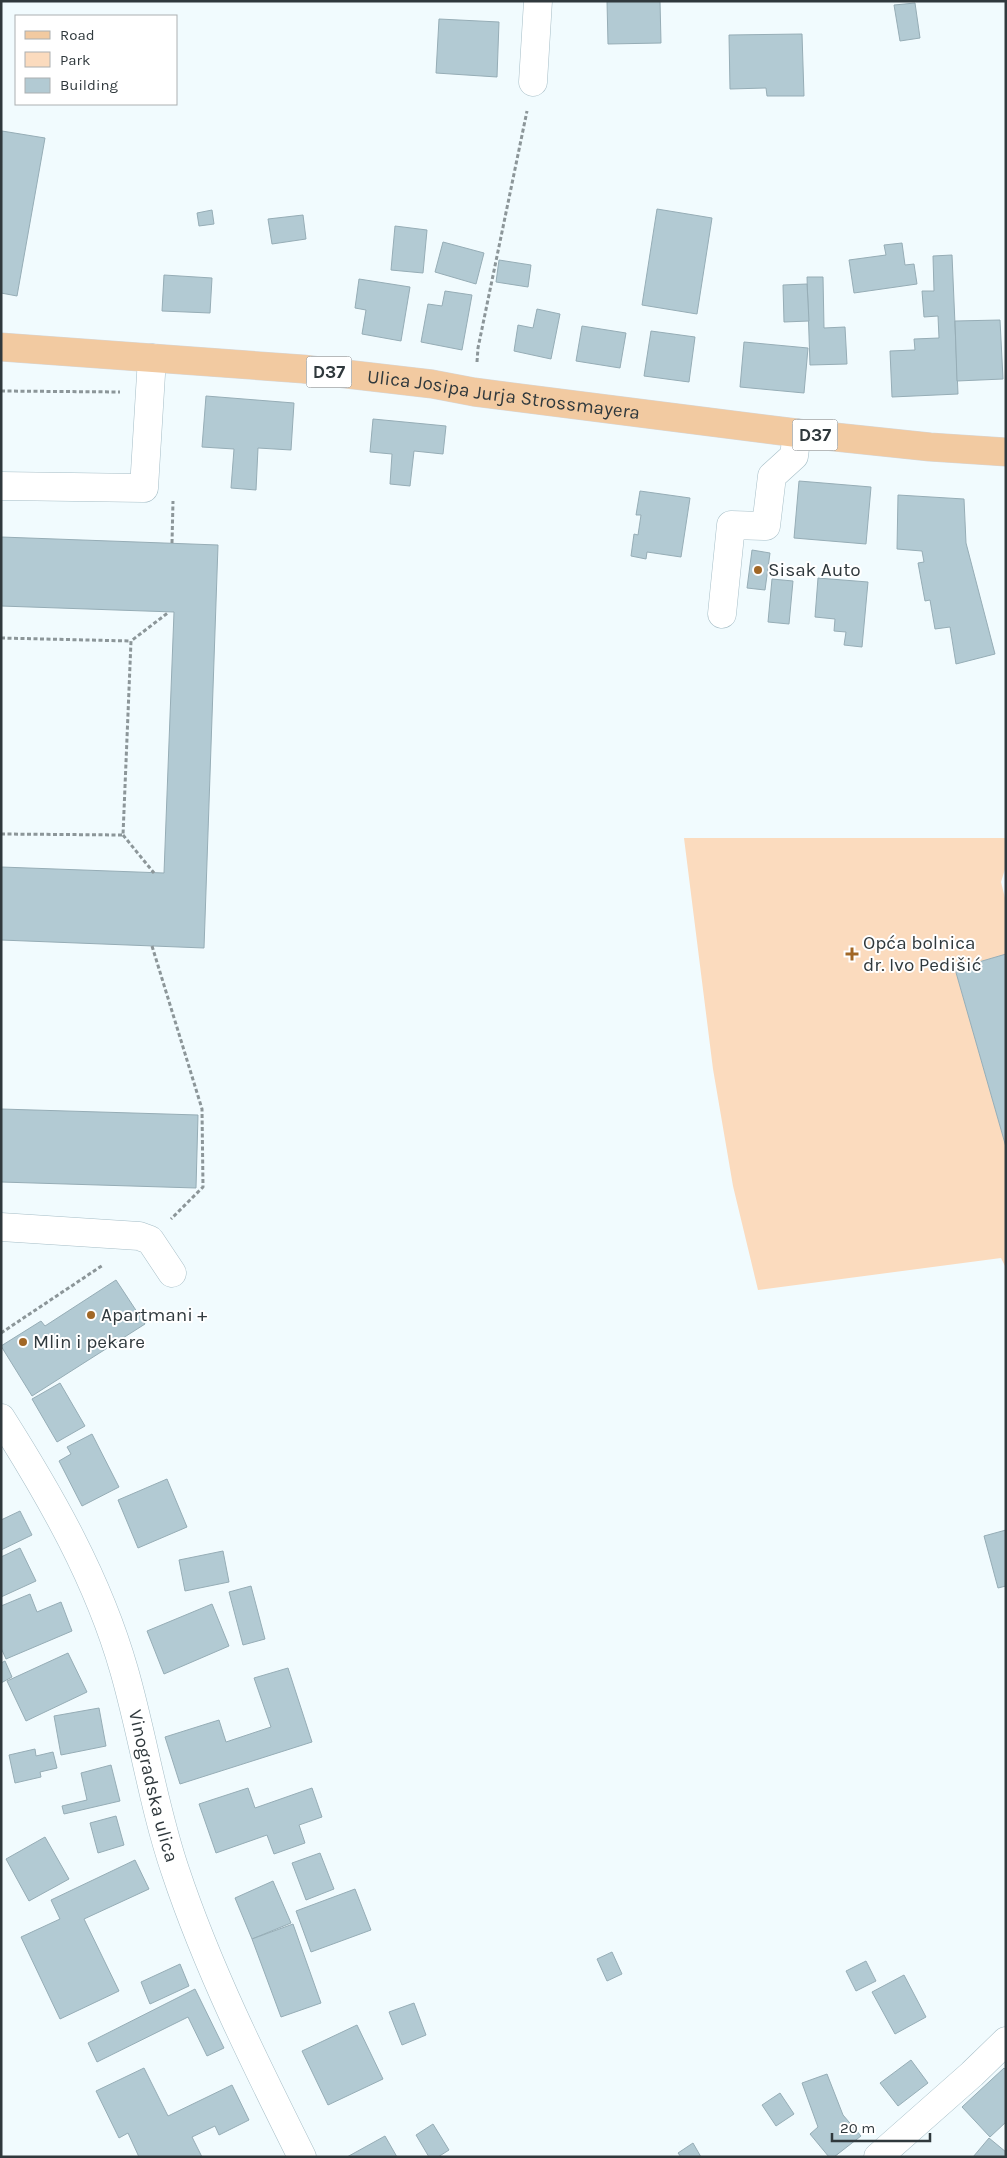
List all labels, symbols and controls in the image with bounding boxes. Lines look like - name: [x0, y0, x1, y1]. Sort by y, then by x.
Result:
- legend: [15, 15, 178, 105]
- text: Road: [60, 26, 95, 44]
- text: Park: [60, 51, 90, 69]
- text: Building: [60, 76, 118, 94]
- road number: D37: [306, 357, 352, 388]
- street label: Ulica Josipa Jurja Strossmayera: [366, 366, 641, 424]
- road number: D37: [792, 420, 838, 450]
- place label: Sisak Auto: [768, 559, 861, 581]
- marker: Sisak Auto: [752, 564, 764, 576]
- place label: Opća bolnica dr. Ivo Pedišić: [863, 932, 981, 976]
- marker: Opća bolnica dr. Ivo Pedišić: [845, 947, 859, 961]
- place label: Apartmani +: [101, 1304, 207, 1326]
- marker: Apartmani +: [85, 1309, 97, 1321]
- place label: Mlin i pekare: [33, 1331, 145, 1353]
- marker: Mlin i pekare: [17, 1336, 29, 1348]
- street label: Vinogradska ulica: [124, 1708, 183, 1865]
- scale bar: [832, 2110, 930, 2142]
- text: 20 m: [840, 2119, 875, 2137]

